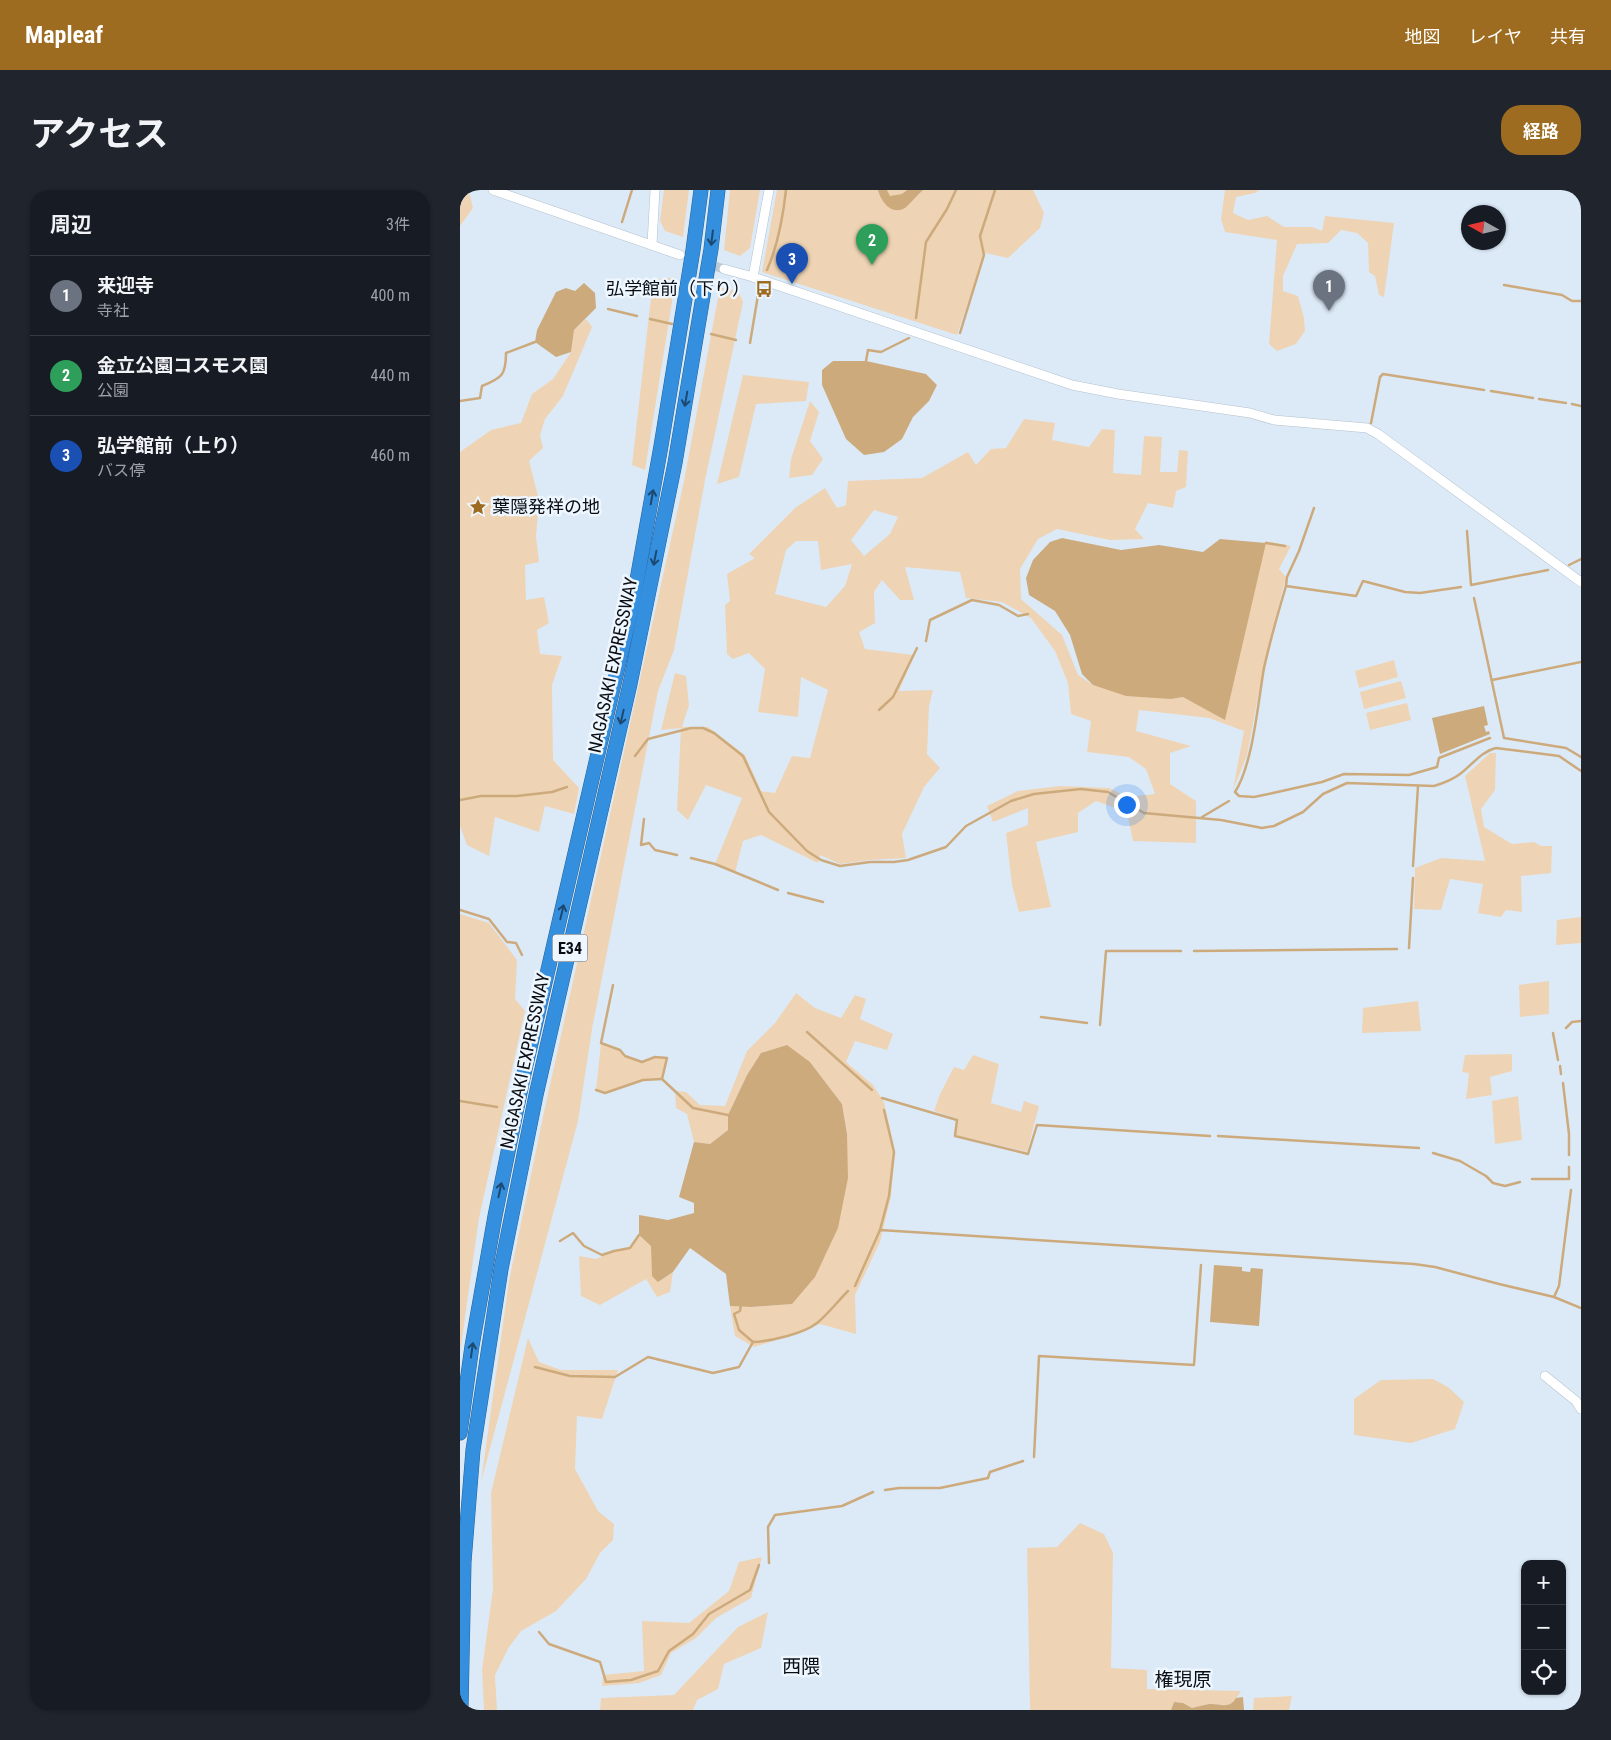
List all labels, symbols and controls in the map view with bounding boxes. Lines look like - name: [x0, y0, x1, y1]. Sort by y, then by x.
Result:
- text: Mapleaf: [25, 21, 103, 49]
- text: 地図: [1405, 26, 1441, 47]
- text: レイヤ: [1469, 26, 1522, 47]
- text: 共有: [1550, 26, 1586, 47]
- button: 経路: [1501, 105, 1581, 155]
- text: アクセス: [30, 114, 168, 155]
- north arrow: [1461, 205, 1506, 250]
- text: 周辺: [50, 213, 92, 237]
- text: 3件: [386, 215, 410, 234]
- pin: 2: [856, 224, 888, 265]
- one-way arrow: [707, 230, 717, 246]
- pin: 3: [776, 243, 808, 284]
- pin: 1: [1313, 270, 1345, 311]
- text: 来迎寺: [97, 274, 154, 297]
- place label: 弘学館前（下り）: [606, 278, 750, 299]
- bus stop icon: 弘学館前（下り）: [754, 279, 774, 299]
- text: 1: [62, 286, 70, 305]
- text: 400 m: [371, 286, 410, 305]
- text: 寺社: [97, 301, 129, 320]
- text: 金立公園コスモス園: [97, 354, 268, 377]
- text: 2: [62, 366, 70, 385]
- text: 440 m: [371, 366, 410, 385]
- text: 公園: [97, 381, 129, 400]
- one-way arrow: [680, 390, 690, 406]
- text: 弘学館前（上り）: [97, 434, 249, 457]
- text: 3: [62, 446, 70, 465]
- text: 460 m: [371, 446, 410, 465]
- text: バス停: [97, 461, 145, 480]
- one-way arrow: [648, 489, 657, 505]
- place label: 葉隠発祥の地: [492, 496, 600, 517]
- place icon: 葉隠発祥の地: [468, 497, 488, 517]
- one-way arrow: [650, 550, 660, 566]
- street label: NAGASAKI EXPRESSWAY: [584, 575, 642, 755]
- one-way arrow: [617, 709, 626, 725]
- your location: [1114, 792, 1140, 818]
- one-way arrow: [558, 905, 567, 921]
- road number: E34: [552, 934, 588, 961]
- street label: NAGASAKI EXPRESSWAY: [496, 971, 554, 1151]
- one-way arrow: [496, 1183, 505, 1199]
- one-way arrow: [467, 1343, 477, 1359]
- map controls: [1521, 1560, 1566, 1695]
- button: +: [1521, 1560, 1566, 1605]
- button: −: [1521, 1605, 1566, 1650]
- button: locate: [1521, 1650, 1566, 1695]
- district label: 西隈: [782, 1655, 820, 1678]
- district label: 権現原: [1154, 1668, 1212, 1691]

